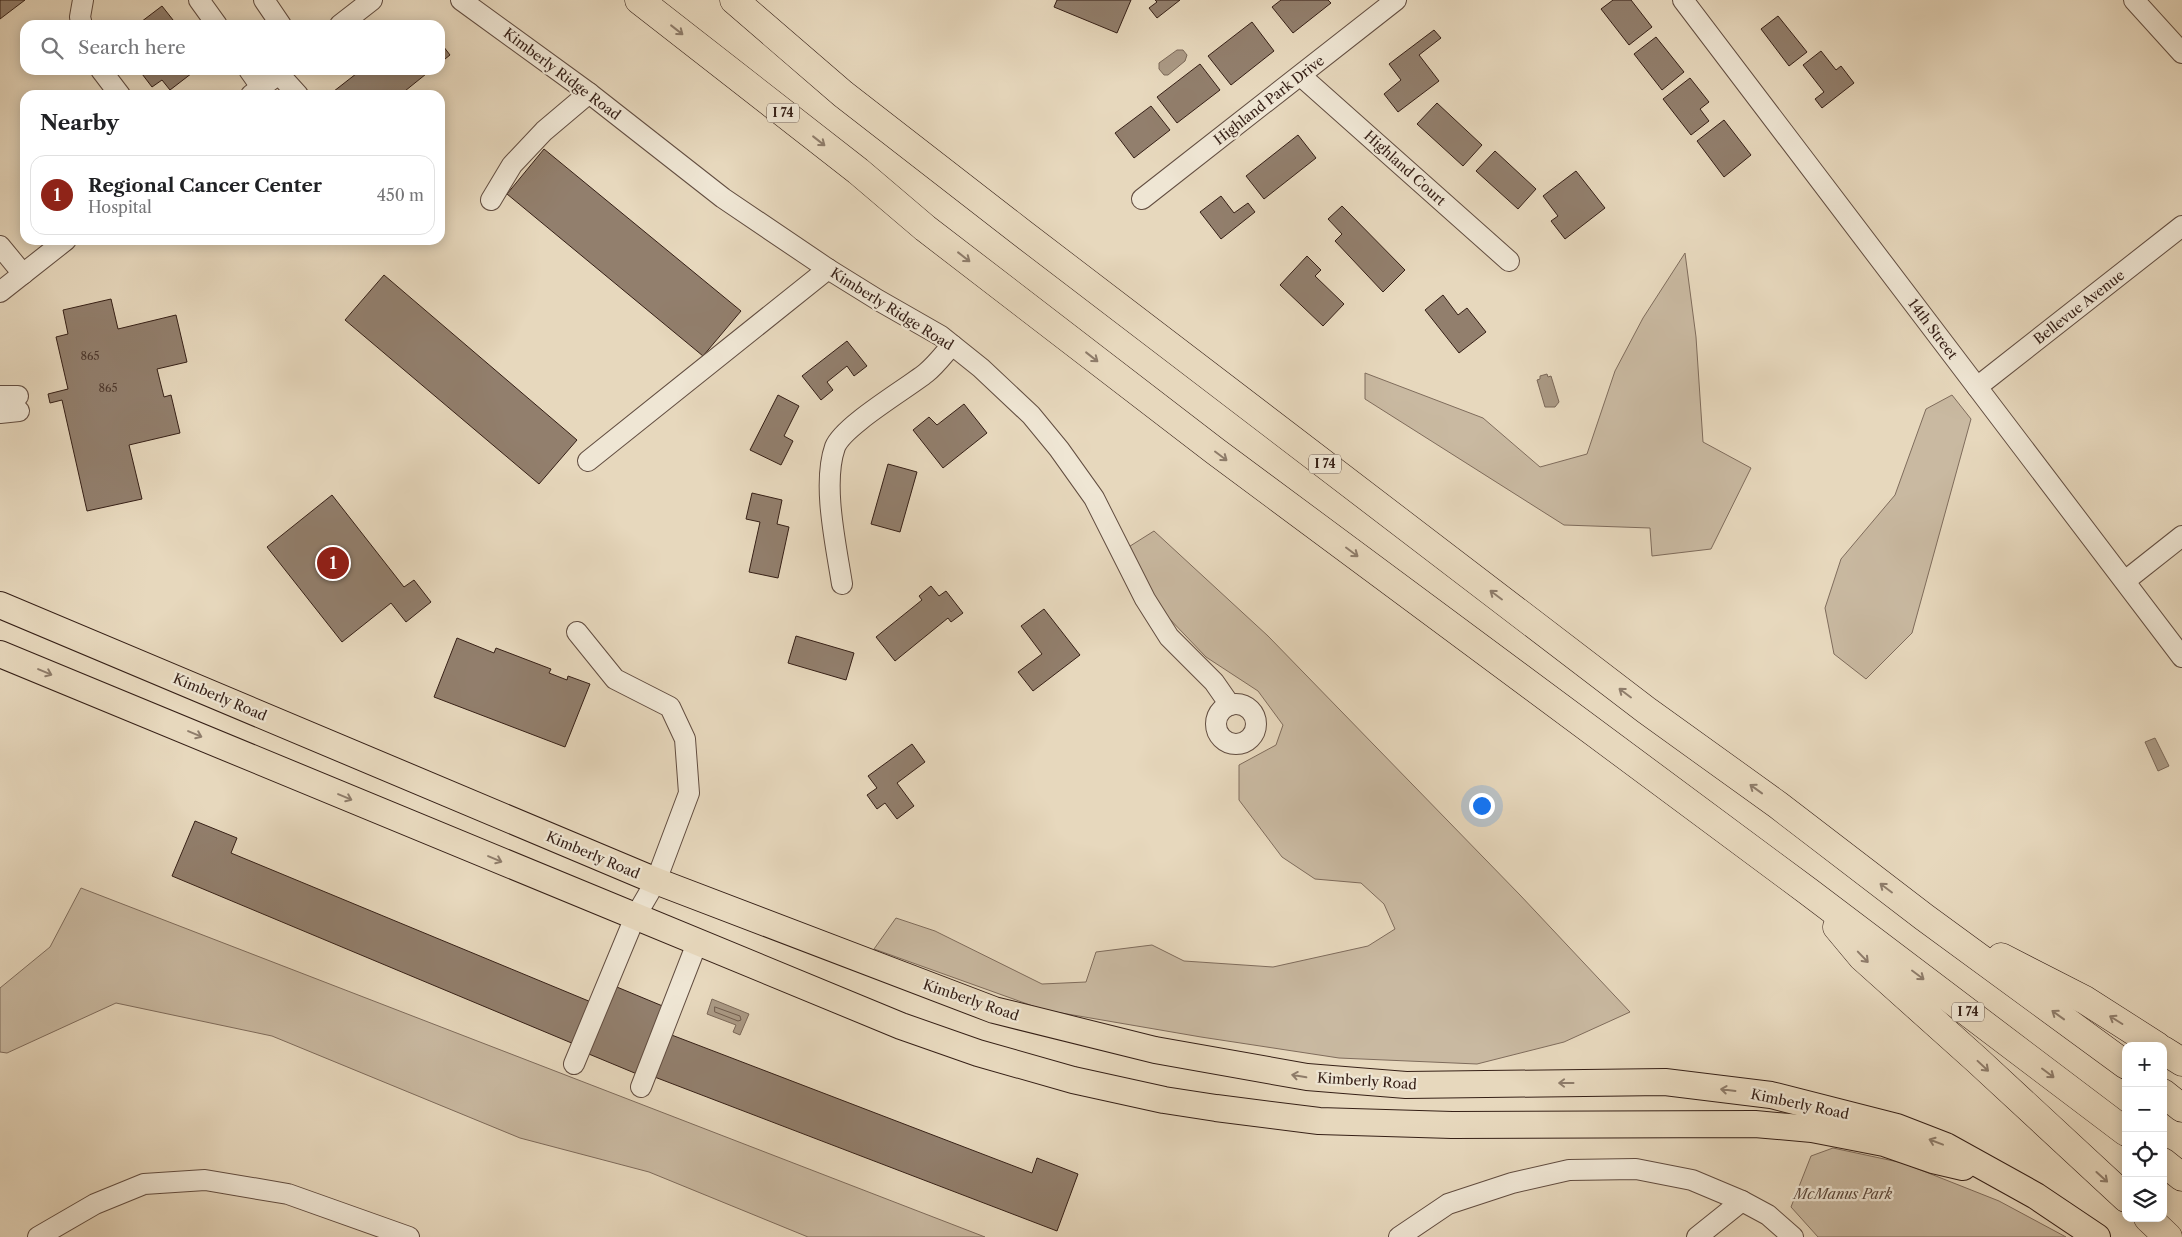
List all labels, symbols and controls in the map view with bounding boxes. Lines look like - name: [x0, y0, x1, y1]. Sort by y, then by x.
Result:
- search box: [20, 20, 445, 75]
- street label: Kimberly Ridge Road: [500, 24, 625, 124]
- one-way arrow: [670, 25, 684, 35]
- icon: search: [38, 34, 66, 62]
- text: Search here: [78, 36, 186, 59]
- street label: Highland Park Drive: [1210, 51, 1328, 149]
- road number: I 74: [767, 104, 799, 122]
- text: Nearby: [40, 110, 119, 135]
- street label: Highland Court: [1360, 127, 1450, 209]
- one-way arrow: [812, 136, 825, 147]
- text: Regional Cancer Center: [88, 174, 322, 197]
- text: 1: [53, 185, 61, 205]
- text: 450 m: [377, 185, 424, 205]
- text: Hospital: [88, 197, 152, 217]
- one-way arrow: [957, 252, 970, 263]
- street label: Kimberly Ridge Road: [827, 264, 957, 355]
- street label: Bellevue Avenue: [2030, 266, 2128, 348]
- street label: 14th Street: [1904, 295, 1962, 363]
- house number: 865: [81, 349, 99, 363]
- one-way arrow: [1085, 351, 1098, 362]
- house number: 865: [99, 381, 117, 395]
- one-way arrow: [1214, 450, 1227, 461]
- road number: I 74: [1309, 454, 1341, 474]
- pin: 1: [317, 544, 349, 582]
- one-way arrow: [1345, 547, 1358, 558]
- one-way arrow: [1490, 589, 1503, 600]
- one-way arrow: [37, 668, 52, 677]
- street label: Kimberly Road: [170, 669, 270, 725]
- one-way arrow: [1619, 688, 1632, 699]
- one-way arrow: [187, 730, 202, 740]
- one-way arrow: [1750, 784, 1763, 795]
- one-way arrow: [337, 792, 352, 802]
- your location: [1469, 793, 1495, 819]
- street label: Kimberly Road: [543, 827, 643, 883]
- one-way arrow: [487, 855, 502, 865]
- one-way arrow: [1880, 882, 1893, 893]
- one-way arrow: [1857, 950, 1869, 963]
- one-way arrow: [1911, 969, 1924, 980]
- street label: Kimberly Road: [921, 975, 1022, 1025]
- road number: I 74: [1952, 1002, 1984, 1022]
- one-way arrow: [2052, 1010, 2065, 1021]
- one-way arrow: [2109, 1014, 2123, 1025]
- map controls: [2122, 1042, 2167, 1222]
- button: +: [2122, 1042, 2167, 1087]
- one-way arrow: [1977, 1060, 1990, 1072]
- one-way arrow: [2041, 1067, 2054, 1078]
- street label: Kimberly Road: [1316, 1069, 1418, 1094]
- one-way arrow: [1292, 1070, 1308, 1080]
- one-way arrow: [1559, 1078, 1575, 1088]
- one-way arrow: [1721, 1085, 1737, 1095]
- street label: Kimberly Road: [1749, 1085, 1851, 1123]
- button: −: [2122, 1087, 2167, 1132]
- button: locate: [2122, 1132, 2167, 1177]
- one-way arrow: [1929, 1137, 1945, 1146]
- one-way arrow: [2096, 1171, 2109, 1183]
- button: layers: [2122, 1177, 2167, 1222]
- park label: McManus Park: [1792, 1185, 1893, 1203]

